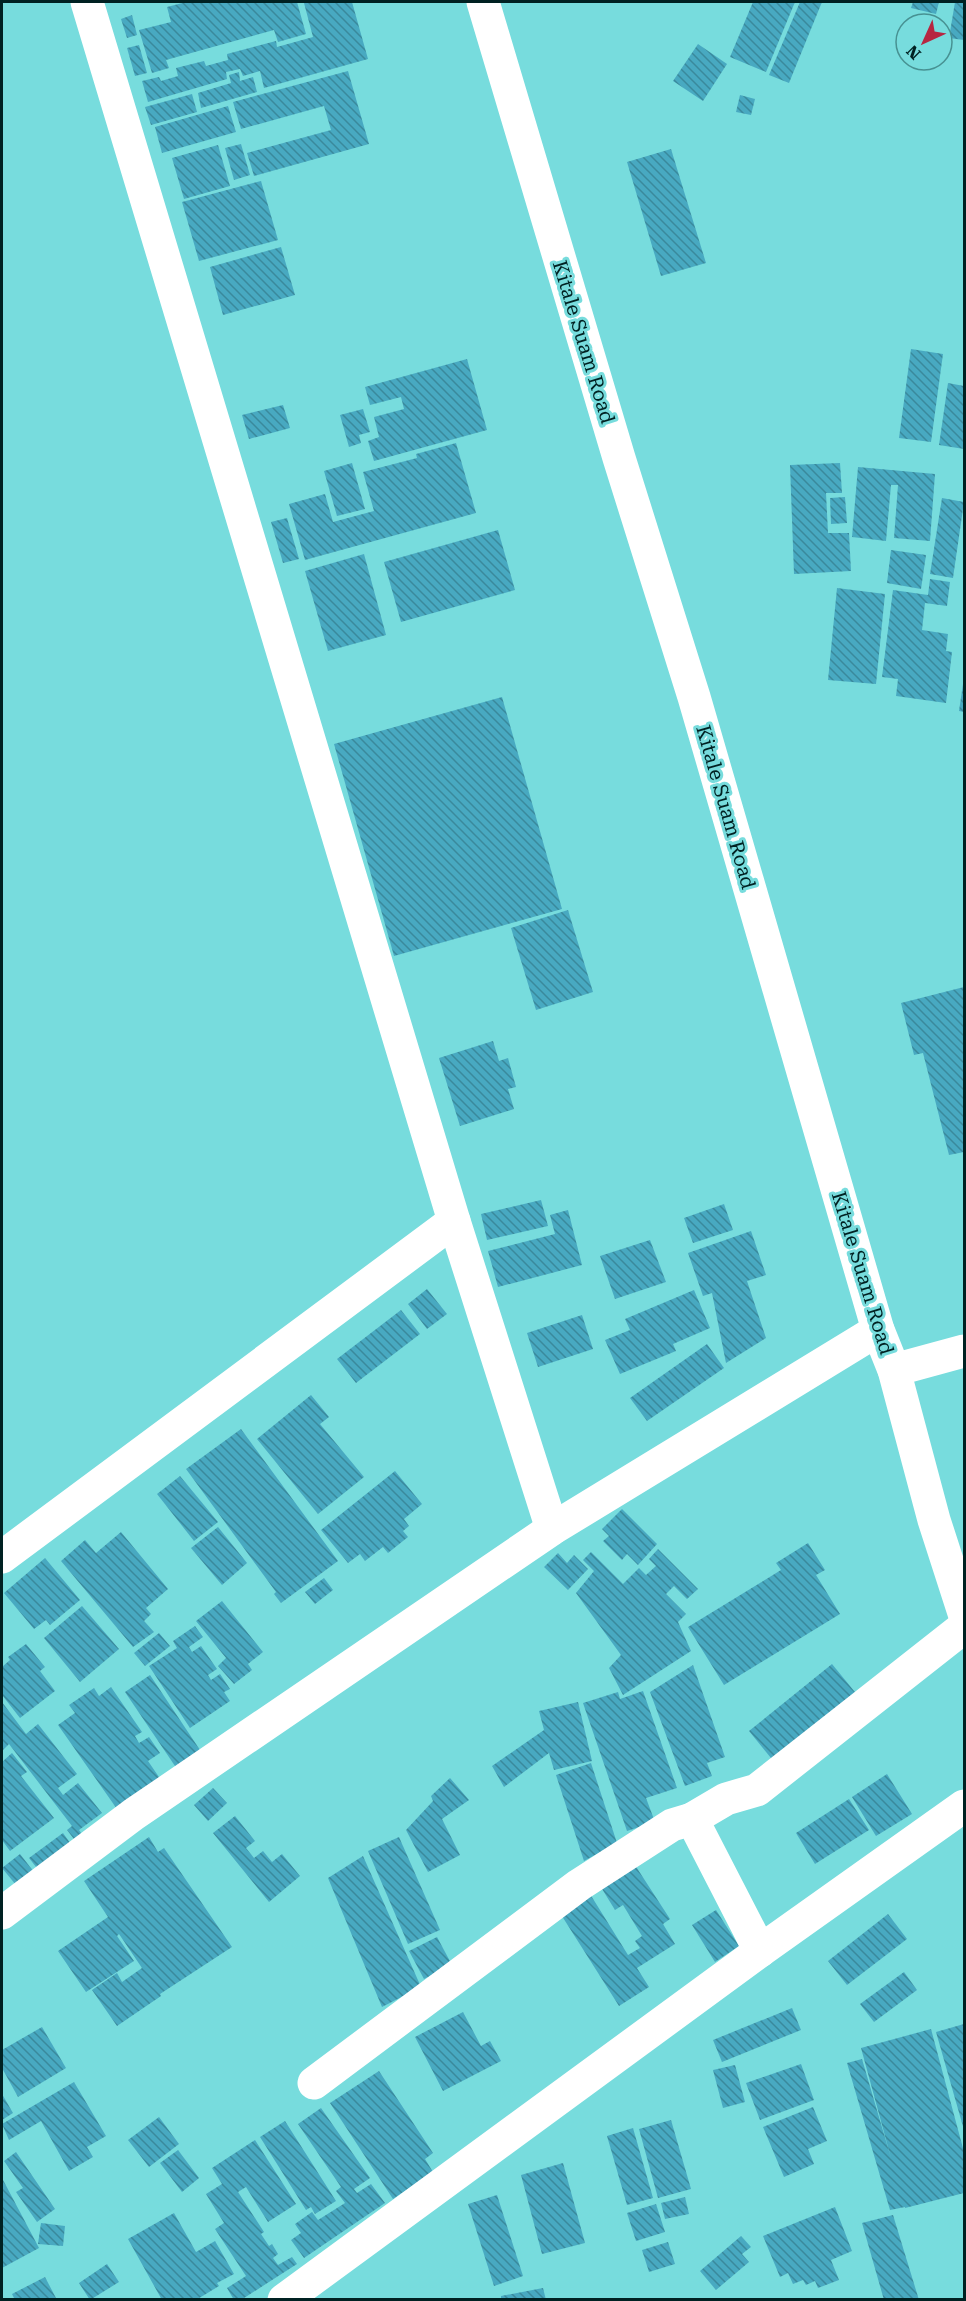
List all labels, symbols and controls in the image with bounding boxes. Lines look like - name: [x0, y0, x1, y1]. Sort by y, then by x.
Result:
- north arrow: [894, 12, 954, 72]
- text: N: [903, 41, 925, 63]
- street label: Kitale Suam Road: [548, 257, 620, 427]
- street label: Kitale Suam Road: [691, 722, 761, 892]
- street label: Kitale Suam Road: [827, 1188, 899, 1358]

